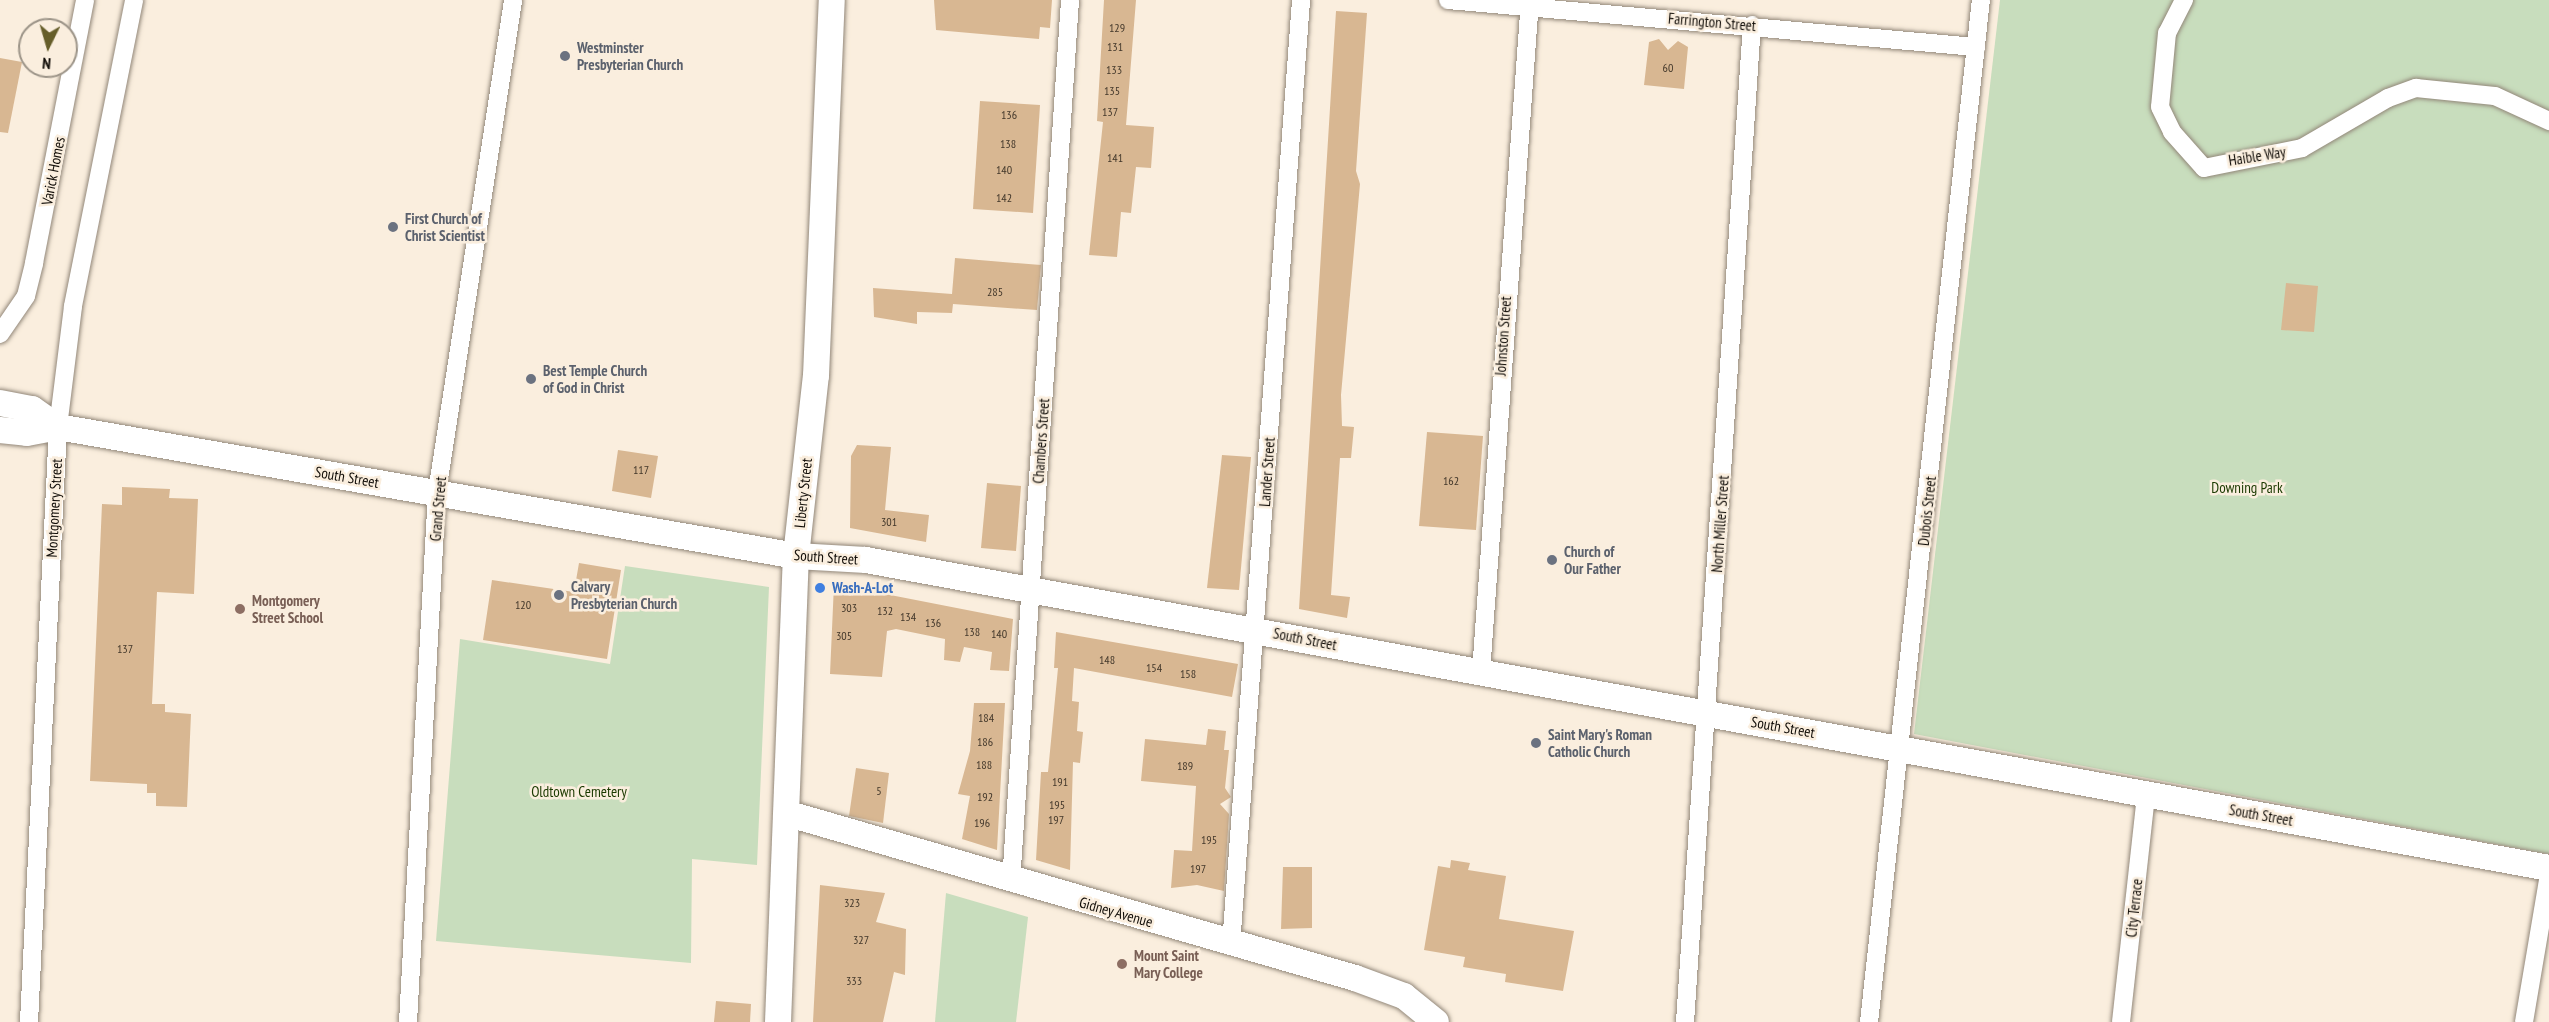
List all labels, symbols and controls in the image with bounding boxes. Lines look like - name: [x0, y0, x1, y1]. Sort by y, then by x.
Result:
- street label: Farrington Street: [1667, 9, 1757, 35]
- north arrow: [18, 18, 78, 78]
- house number: 129: [1109, 21, 1125, 35]
- place label: Westminster Presbyterian Church: [577, 38, 683, 73]
- house number: 131: [1107, 40, 1123, 54]
- marker: Westminster Presbyterian Church: [558, 49, 572, 63]
- text: N: [41, 54, 52, 74]
- house number: 60: [1663, 61, 1673, 75]
- house number: 133: [1106, 63, 1122, 77]
- house number: 135: [1104, 84, 1120, 98]
- house number: 137: [1102, 105, 1118, 119]
- house number: 136: [1001, 108, 1017, 122]
- street label: Varick Homes: [38, 135, 68, 207]
- house number: 138: [1000, 137, 1016, 151]
- street label: Haible Way: [2227, 143, 2287, 169]
- house number: 141: [1107, 151, 1123, 165]
- house number: 140: [996, 163, 1012, 177]
- house number: 142: [996, 191, 1012, 205]
- place label: First Church of Christ Scientist: [405, 209, 485, 244]
- marker: First Church of Christ Scientist: [386, 220, 400, 234]
- house number: 285: [987, 285, 1003, 299]
- street label: Johnston Street: [1491, 296, 1515, 376]
- place label: Best Temple Church of God in Christ: [543, 361, 648, 396]
- marker: Best Temple Church of God in Christ: [524, 372, 538, 386]
- street label: Chambers Street: [1029, 398, 1053, 484]
- street label: Lander Street: [1256, 437, 1278, 507]
- street label: Liberty Street: [790, 457, 816, 529]
- street label: Montgomery Street: [42, 458, 66, 558]
- street label: South Street: [314, 463, 380, 491]
- house number: 117: [633, 463, 649, 477]
- house number: 162: [1443, 474, 1459, 488]
- street label: North Miller Street: [1708, 475, 1732, 573]
- street label: Dubois Street: [1914, 475, 1940, 547]
- street label: Grand Street: [426, 476, 450, 542]
- park label: Downing Park: [2211, 479, 2283, 497]
- house number: 301: [881, 515, 897, 529]
- place label: Church of Our Father: [1564, 542, 1621, 577]
- street label: South Street: [793, 546, 859, 568]
- marker: Church of Our Father: [1545, 553, 1559, 567]
- place label: Calvary Presbyterian Church: [571, 577, 677, 612]
- place label: Wash-A-Lot: [832, 579, 893, 597]
- marker: Wash-A-Lot: [813, 581, 827, 595]
- marker: Calvary Presbyterian Church: [552, 588, 566, 602]
- place label: Montgomery Street School: [252, 591, 323, 626]
- house number: 120: [515, 598, 531, 612]
- house number: 303: [841, 601, 857, 615]
- marker: Montgomery Street School: [233, 602, 247, 616]
- house number: 132: [877, 604, 893, 618]
- house number: 134: [900, 610, 916, 624]
- house number: 136: [925, 616, 941, 630]
- street label: South Street: [1272, 624, 1338, 654]
- house number: 138: [964, 625, 980, 639]
- house number: 140: [991, 627, 1007, 641]
- house number: 305: [836, 629, 852, 643]
- house number: 137: [117, 642, 133, 656]
- house number: 148: [1099, 653, 1115, 667]
- house number: 154: [1146, 661, 1162, 675]
- house number: 158: [1180, 667, 1196, 681]
- house number: 184: [978, 711, 994, 725]
- street label: South Street: [1750, 713, 1816, 741]
- place label: Saint Mary's Roman Catholic Church: [1548, 725, 1652, 760]
- house number: 186: [977, 735, 993, 749]
- marker: Saint Mary's Roman Catholic Church: [1529, 736, 1543, 750]
- house number: 188: [976, 758, 992, 772]
- house number: 189: [1177, 759, 1193, 773]
- house number: 191: [1052, 775, 1068, 789]
- park label: Oldtown Cemetery: [531, 783, 627, 801]
- house number: 5: [876, 784, 882, 798]
- house number: 192: [977, 790, 993, 804]
- house number: 195: [1049, 798, 1065, 812]
- street label: South Street: [2228, 801, 2294, 829]
- house number: 197: [1048, 813, 1064, 827]
- house number: 196: [974, 816, 990, 830]
- house number: 195: [1201, 833, 1217, 847]
- house number: 197: [1190, 862, 1206, 876]
- street label: City Terrace: [2122, 877, 2146, 939]
- street label: Gidney Avenue: [1077, 893, 1155, 931]
- house number: 323: [844, 896, 860, 910]
- house number: 327: [853, 933, 869, 947]
- place label: Mount Saint Mary College: [1134, 946, 1203, 981]
- marker: Mount Saint Mary College: [1115, 957, 1129, 971]
- house number: 333: [846, 974, 862, 988]

